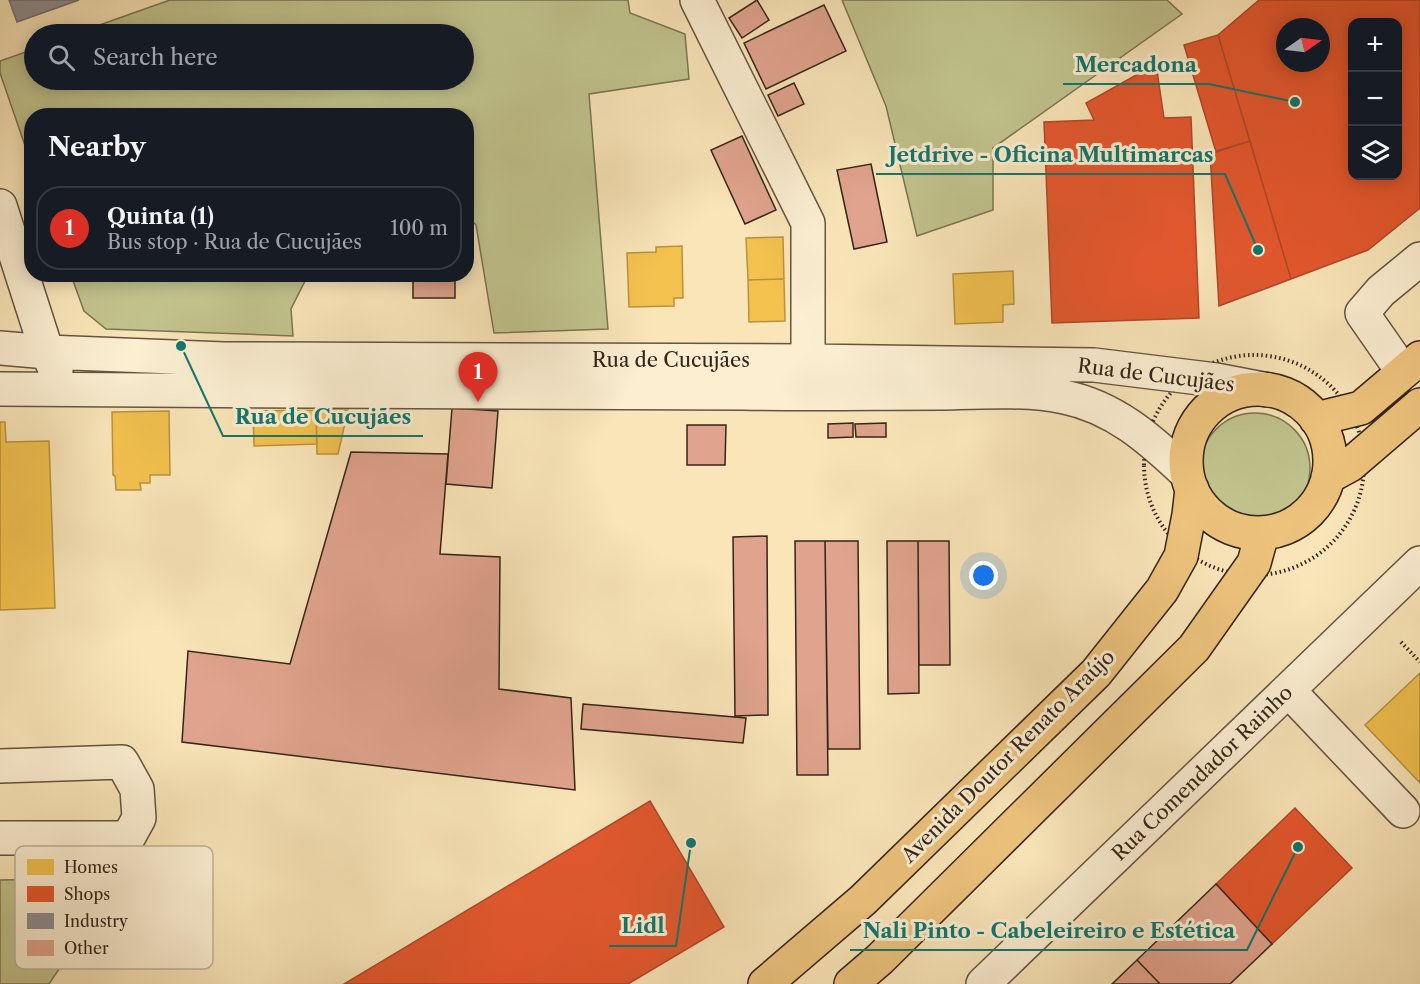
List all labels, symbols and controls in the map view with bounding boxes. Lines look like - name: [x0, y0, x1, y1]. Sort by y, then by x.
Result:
- north arrow: [1276, 18, 1330, 72]
- map controls: [1348, 18, 1402, 180]
- button: +: [1348, 18, 1402, 72]
- search box: [24, 24, 474, 90]
- icon: search: [45, 41, 78, 74]
- text: Search here: [93, 44, 218, 71]
- callout: Mercadona: [1063, 45, 1209, 84]
- text: Mercadona: [1075, 52, 1198, 77]
- button: −: [1348, 72, 1402, 126]
- button: layers: [1348, 126, 1402, 180]
- text: Nearby: [48, 131, 146, 163]
- callout: Jetdrive - Oficina Multimarcas: [876, 135, 1225, 174]
- text: Jetdrive - Oficina Multimarcas: [884, 142, 1214, 167]
- text: Quinta (1): [107, 203, 214, 230]
- text: 1: [65, 216, 74, 240]
- text: 100 m: [390, 216, 448, 240]
- text: Bus stop · Rua de Cucujães: [107, 230, 362, 254]
- street label: Rua de Cucujães: [592, 348, 750, 372]
- pin: 1: [458, 352, 498, 402]
- street label: Rua de Cucujães: [1076, 353, 1236, 397]
- callout: Rua de Cucujães: [223, 397, 423, 436]
- text: Rua de Cucujães: [235, 404, 411, 429]
- your location: [969, 561, 998, 590]
- street label: Avenida Doutor Renato Araújo: [896, 645, 1119, 868]
- street label: Rua Comendador Rainho: [1107, 680, 1297, 866]
- legend: [15, 846, 213, 969]
- text: Homes: [64, 857, 118, 877]
- text: Shops: [64, 884, 110, 904]
- callout: Lidl: [609, 907, 676, 946]
- text: Industry: [64, 911, 129, 931]
- callout: Nali Pinto - Cabeleireiro e Estética: [850, 911, 1247, 950]
- text: Lidl: [621, 913, 665, 938]
- text: Nali Pinto - Cabeleireiro e Estética: [863, 918, 1236, 943]
- text: Other: [64, 938, 109, 958]

